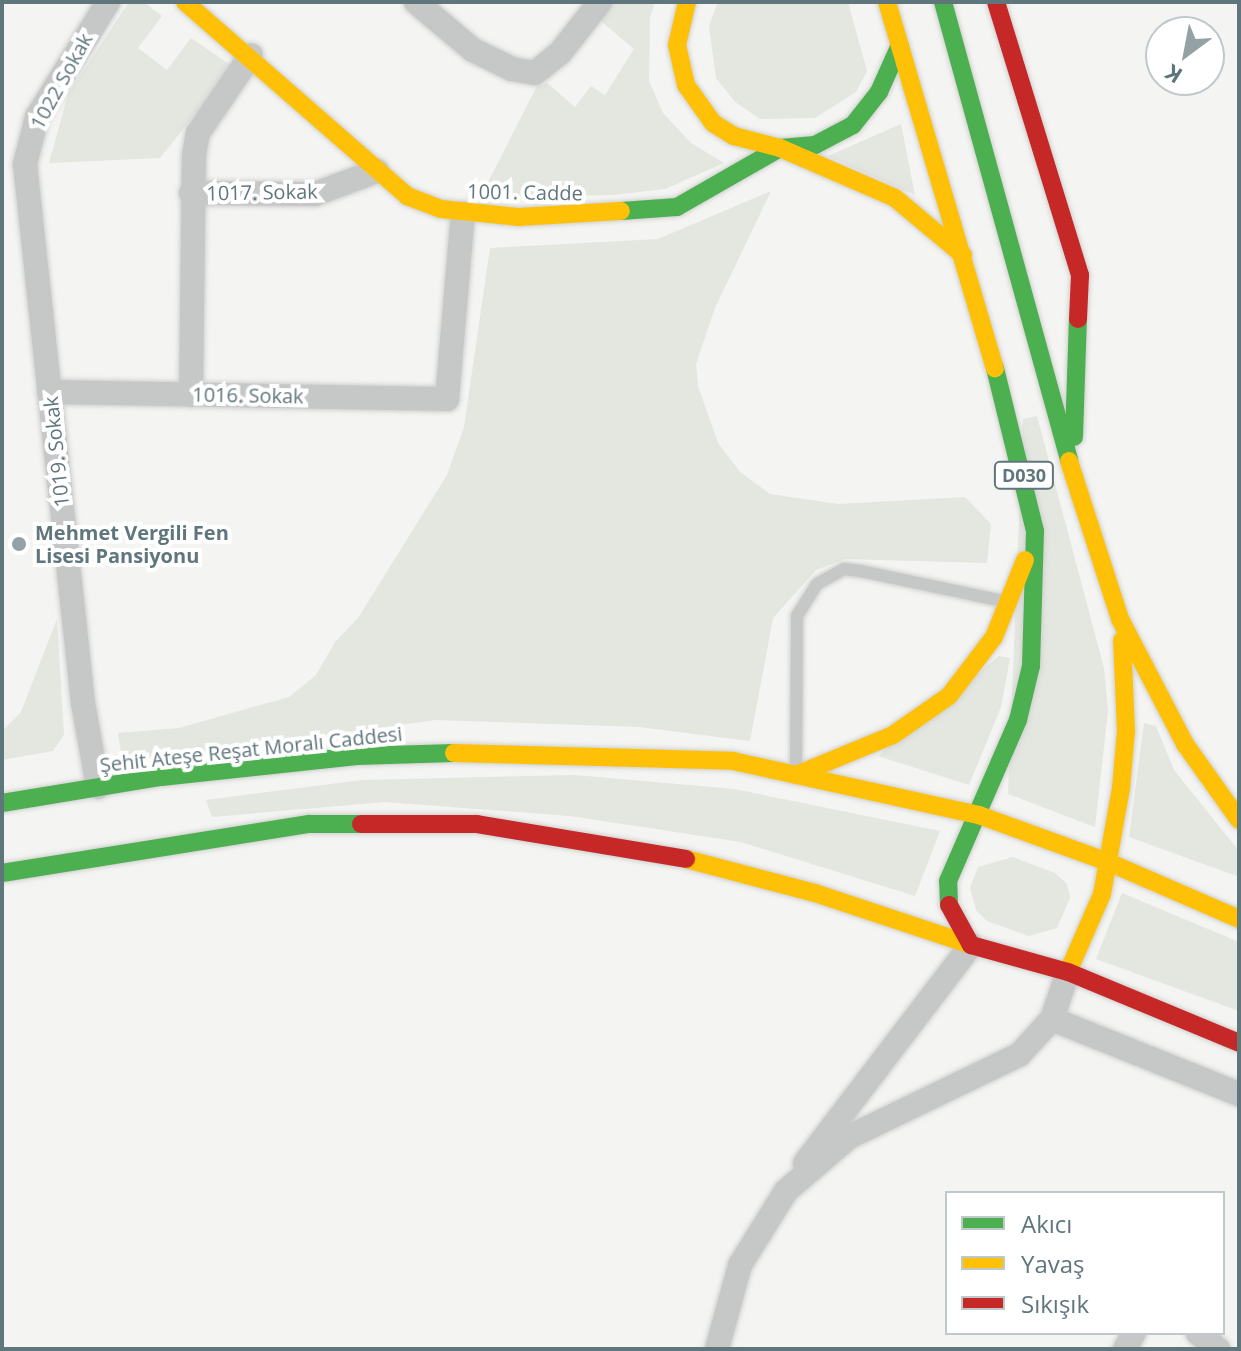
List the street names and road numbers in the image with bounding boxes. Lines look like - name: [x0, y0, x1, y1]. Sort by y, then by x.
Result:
- street label: 1022 Sokak: [25, 29, 97, 133]
- street label: 1017. Sokak: [206, 179, 318, 205]
- street label: 1001. Cadde: [467, 179, 583, 205]
- street label: 1016. Sokak: [192, 382, 304, 408]
- street label: 1019. Sokak: [38, 395, 74, 509]
- road number: D030: [992, 461, 1056, 489]
- street label: Şehit Ateşe Reşat Moralı Caddesi: [99, 721, 403, 777]

